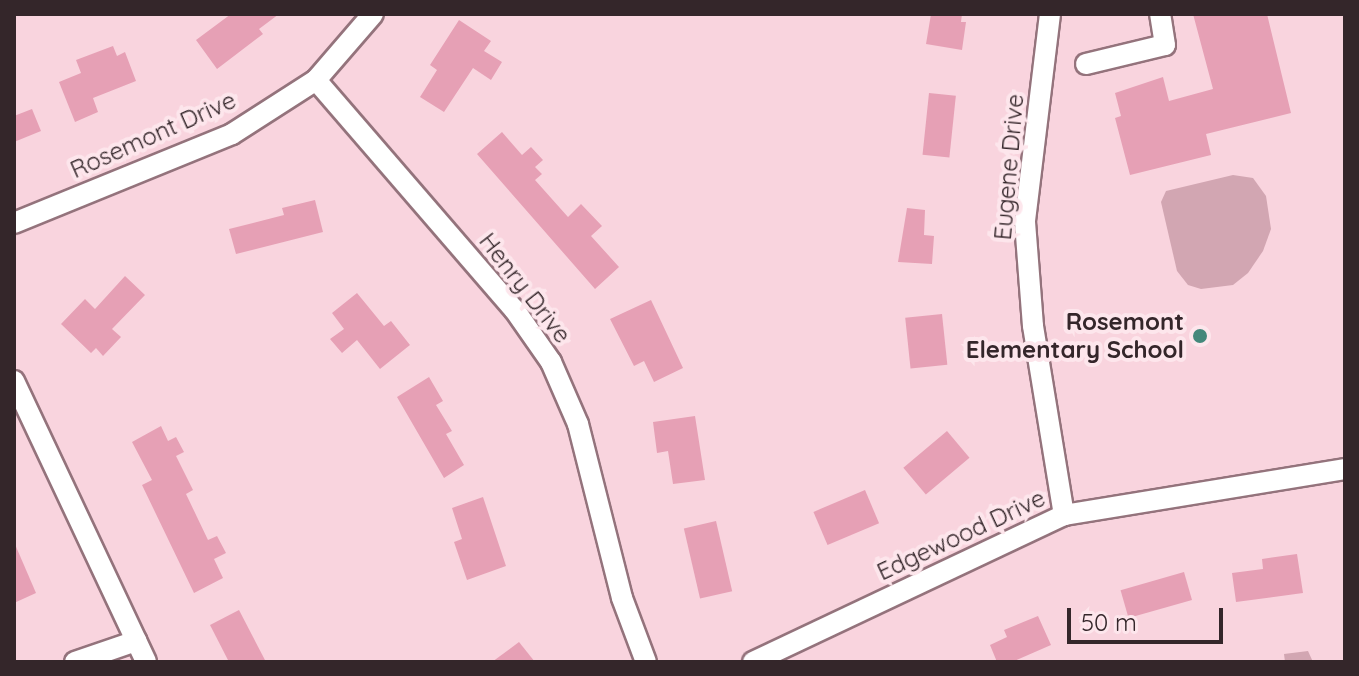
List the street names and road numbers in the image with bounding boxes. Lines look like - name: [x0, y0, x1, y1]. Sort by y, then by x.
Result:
- street label: Rosemont Drive: [66, 86, 240, 184]
- street label: Eugene Drive: [988, 93, 1030, 241]
- street label: Henry Drive: [473, 227, 577, 349]
- street label: Edgewood Drive: [872, 483, 1050, 587]

